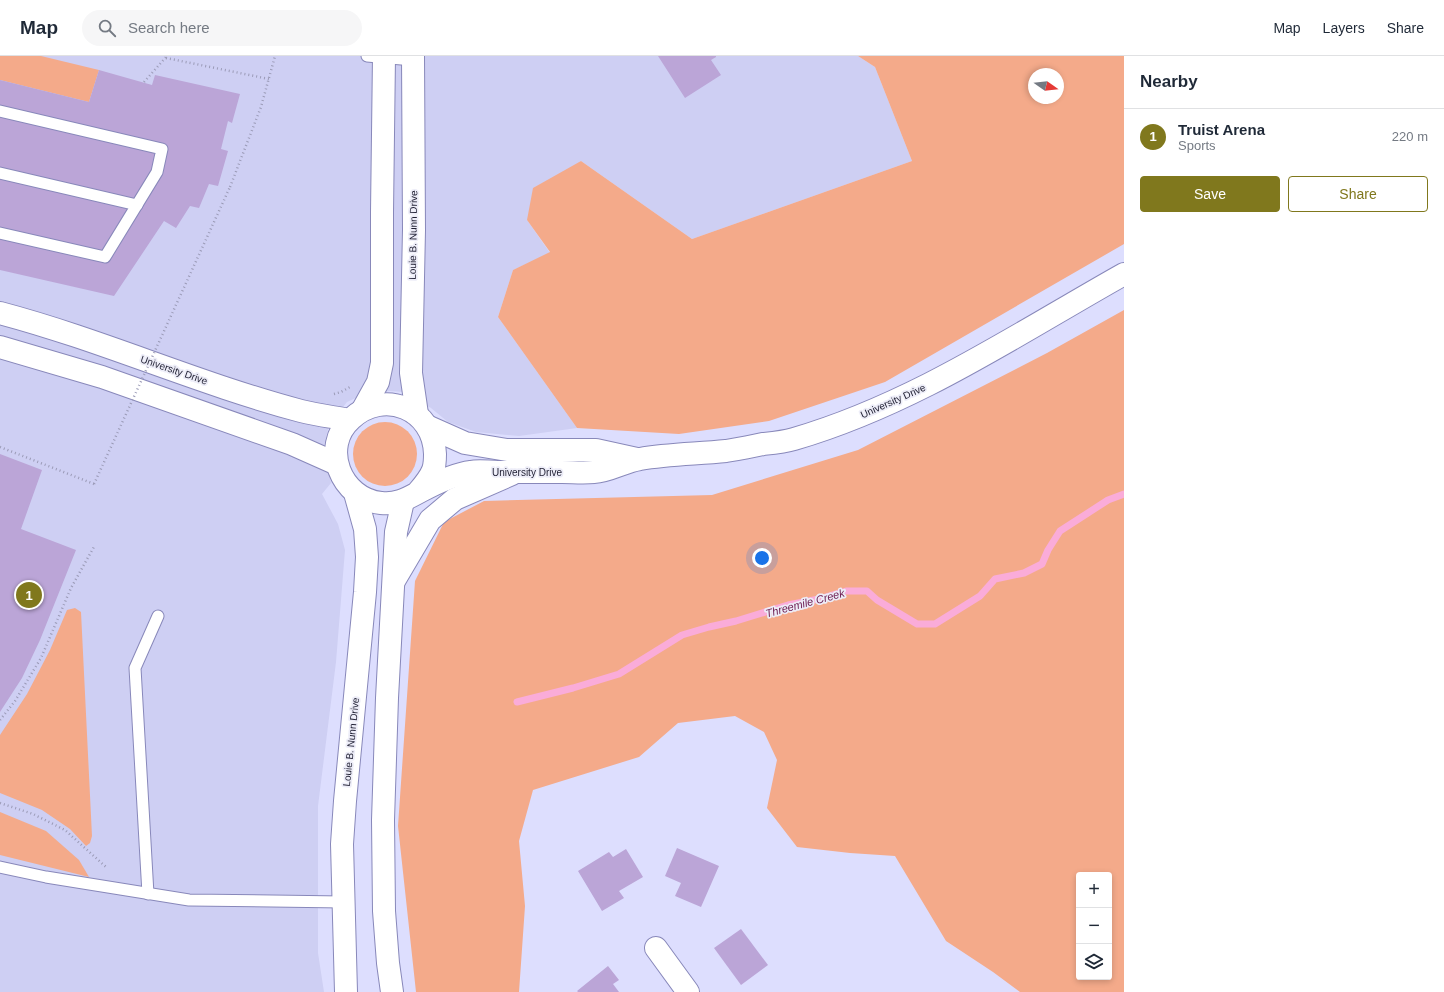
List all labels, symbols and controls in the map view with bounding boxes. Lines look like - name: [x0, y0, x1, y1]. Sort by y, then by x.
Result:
- search box: [82, 10, 362, 46]
- text: Map: [20, 17, 58, 38]
- icon: search: [96, 17, 118, 39]
- text: Search here: [128, 19, 210, 36]
- text: Map: [1273, 20, 1301, 36]
- text: Layers: [1323, 20, 1365, 36]
- text: Share: [1387, 20, 1424, 36]
- north arrow: [1028, 68, 1064, 104]
- text: Nearby: [1140, 72, 1198, 91]
- text: Truist Arena: [1178, 121, 1265, 138]
- text: 1: [1149, 129, 1157, 144]
- text: 220 m: [1392, 129, 1428, 144]
- text: Sports: [1178, 138, 1216, 153]
- button: Save: [1140, 176, 1280, 212]
- button: Share: [1288, 176, 1428, 212]
- street label: Louie B. Nunn Drive: [407, 190, 419, 280]
- street label: University Drive: [139, 353, 209, 387]
- street label: University Drive: [859, 382, 928, 420]
- street label: University Drive: [492, 467, 562, 478]
- your location: [752, 548, 772, 568]
- pin: 1: [16, 580, 42, 610]
- water label: Threemile Creek: [764, 587, 846, 619]
- street label: Louie B. Nunn Drive: [341, 696, 361, 787]
- map controls: [1076, 872, 1112, 980]
- button: +: [1076, 872, 1112, 908]
- button: −: [1076, 908, 1112, 944]
- button: layers: [1076, 944, 1112, 980]

